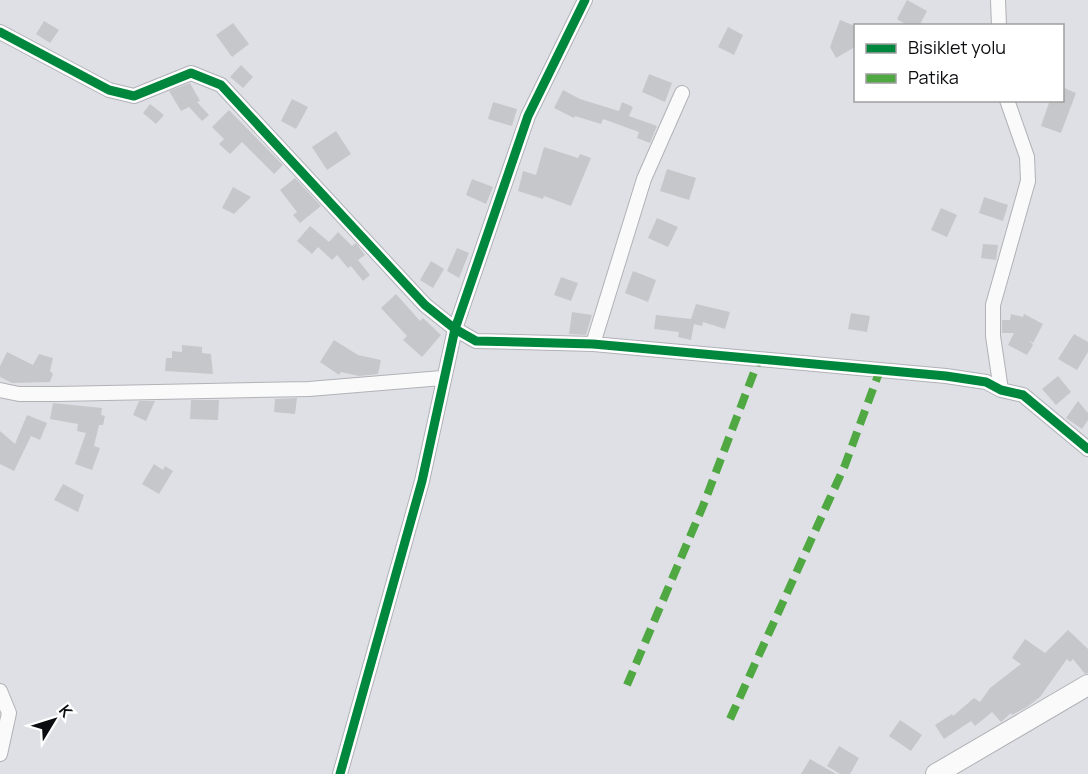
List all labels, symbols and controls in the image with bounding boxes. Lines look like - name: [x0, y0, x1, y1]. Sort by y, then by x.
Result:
- legend: [854, 24, 1064, 102]
- text: Bisiklet yolu: [908, 35, 1006, 59]
- text: Patika: [908, 65, 959, 89]
- north arrow: [24, 690, 84, 750]
- text: K: [54, 700, 78, 722]

